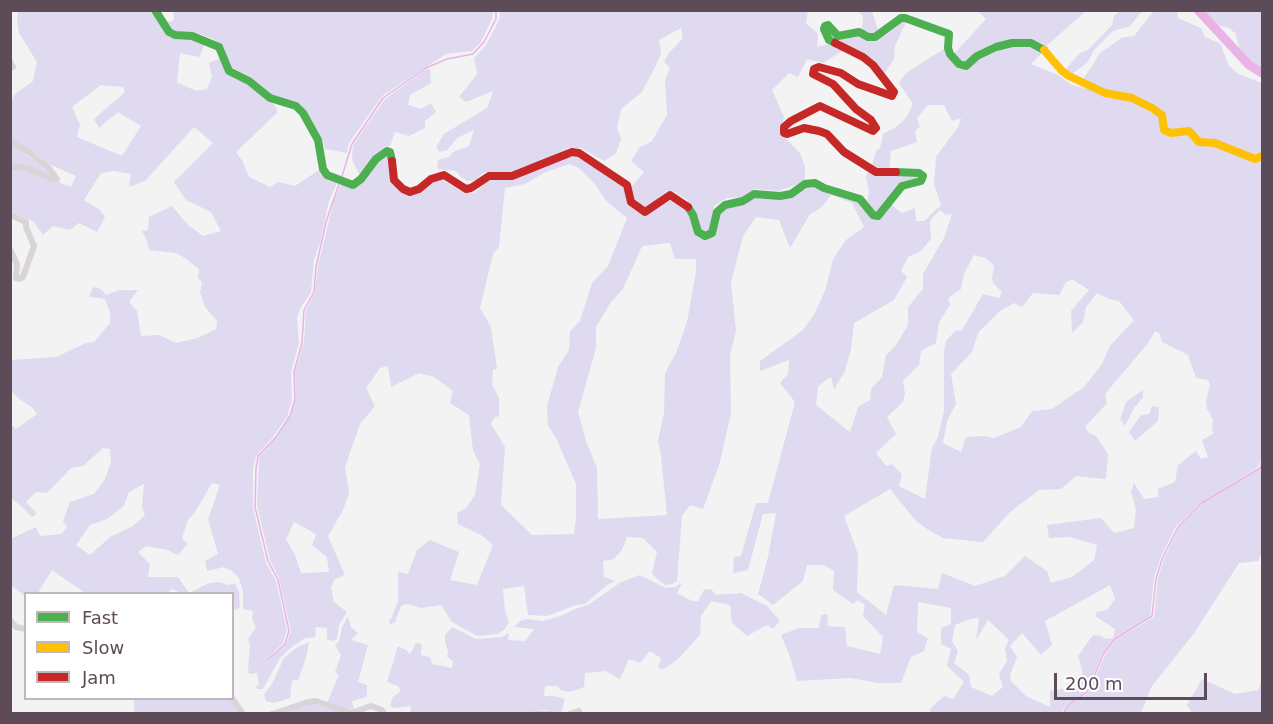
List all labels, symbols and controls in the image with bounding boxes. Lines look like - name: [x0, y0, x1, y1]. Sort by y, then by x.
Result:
- legend: [24, 592, 234, 700]
- text: Fast: [82, 607, 118, 628]
- text: Slow: [82, 637, 124, 658]
- scale bar: [1057, 661, 1210, 699]
- text: Jam: [82, 667, 116, 688]
- text: 200 m: [1065, 673, 1123, 694]

